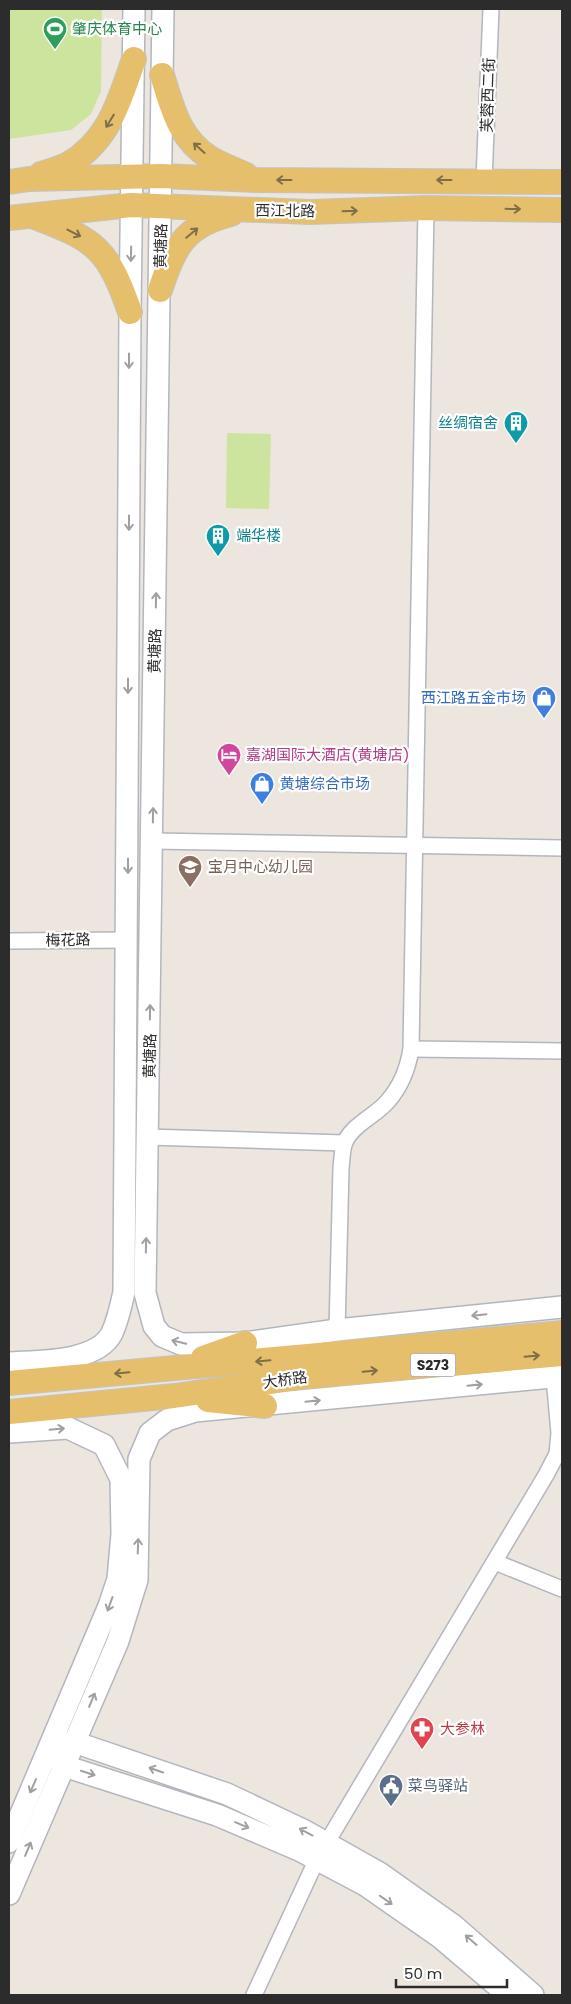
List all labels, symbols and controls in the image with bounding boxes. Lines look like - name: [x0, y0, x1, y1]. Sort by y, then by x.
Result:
- sports icon: 肇庆体育中心: [42, 16, 68, 50]
- place label: 肇庆体育中心: [72, 18, 162, 39]
- street label: 芙蓉西二街: [476, 57, 499, 133]
- one-way arrow: [105, 114, 115, 128]
- one-way arrow: [192, 143, 205, 154]
- one-way arrow: [276, 175, 292, 185]
- one-way arrow: [436, 175, 452, 185]
- street label: 西江北路: [255, 199, 315, 222]
- one-way arrow: [504, 204, 520, 214]
- one-way arrow: [342, 206, 358, 216]
- street label: 黄塘路: [150, 223, 171, 269]
- one-way arrow: [185, 227, 198, 238]
- one-way arrow: [66, 229, 81, 238]
- one-way arrow: [126, 246, 135, 262]
- one-way arrow: [124, 352, 134, 368]
- building icon: 丝绸宿舍: [503, 410, 529, 444]
- place label: 丝绸宿舍: [438, 412, 498, 433]
- one-way arrow: [124, 514, 134, 531]
- building icon: 端华楼: [205, 523, 231, 557]
- place label: 端华楼: [236, 525, 281, 546]
- one-way arrow: [151, 592, 161, 608]
- street label: 黄塘路: [144, 628, 165, 674]
- one-way arrow: [123, 677, 133, 693]
- shop icon: 西江路五金市场: [531, 685, 557, 719]
- place label: 西江路五金市场: [421, 687, 526, 708]
- hotel icon: 嘉湖国际大酒店(黄塘店): [216, 742, 242, 776]
- place label: 嘉湖国际大酒店(黄塘店): [246, 744, 410, 765]
- shop icon: 黄塘综合市场: [249, 771, 275, 805]
- place label: 黄塘综合市场: [280, 773, 370, 794]
- one-way arrow: [148, 807, 158, 823]
- school or university icon: 宝月中心幼儿园: [177, 854, 203, 888]
- place label: 宝月中心幼儿园: [208, 856, 313, 877]
- one-way arrow: [123, 857, 133, 873]
- street label: 梅花路: [45, 929, 91, 950]
- one-way arrow: [145, 1004, 155, 1020]
- street label: 黄塘路: [139, 1033, 160, 1079]
- one-way arrow: [141, 1237, 151, 1253]
- one-way arrow: [471, 1310, 487, 1320]
- one-way arrow: [171, 1337, 187, 1346]
- one-way arrow: [524, 1352, 540, 1361]
- road number: S273: [410, 1354, 456, 1376]
- one-way arrow: [256, 1356, 272, 1366]
- street label: 大桥路: [261, 1366, 309, 1393]
- one-way arrow: [362, 1366, 378, 1376]
- one-way arrow: [115, 1369, 131, 1378]
- one-way arrow: [466, 1380, 482, 1390]
- one-way arrow: [305, 1396, 321, 1406]
- one-way arrow: [49, 1424, 65, 1433]
- one-way arrow: [133, 1538, 143, 1554]
- one-way arrow: [104, 1596, 114, 1612]
- one-way arrow: [88, 1693, 98, 1708]
- pharmacy icon: 大参林: [409, 1716, 435, 1750]
- place label: 大参林: [440, 1718, 485, 1739]
- one-way arrow: [148, 1764, 164, 1774]
- one-way arrow: [80, 1769, 96, 1779]
- public building icon: 菜鸟驿站: [378, 1773, 404, 1807]
- place label: 菜鸟驿站: [408, 1775, 468, 1796]
- one-way arrow: [27, 1778, 37, 1793]
- one-way arrow: [234, 1821, 249, 1831]
- one-way arrow: [299, 1827, 314, 1836]
- one-way arrow: [24, 1842, 33, 1857]
- one-way arrow: [379, 1895, 393, 1905]
- one-way arrow: [464, 1934, 477, 1946]
- scale bar: [396, 1956, 507, 1988]
- text: 50 m: [404, 1963, 442, 1984]

